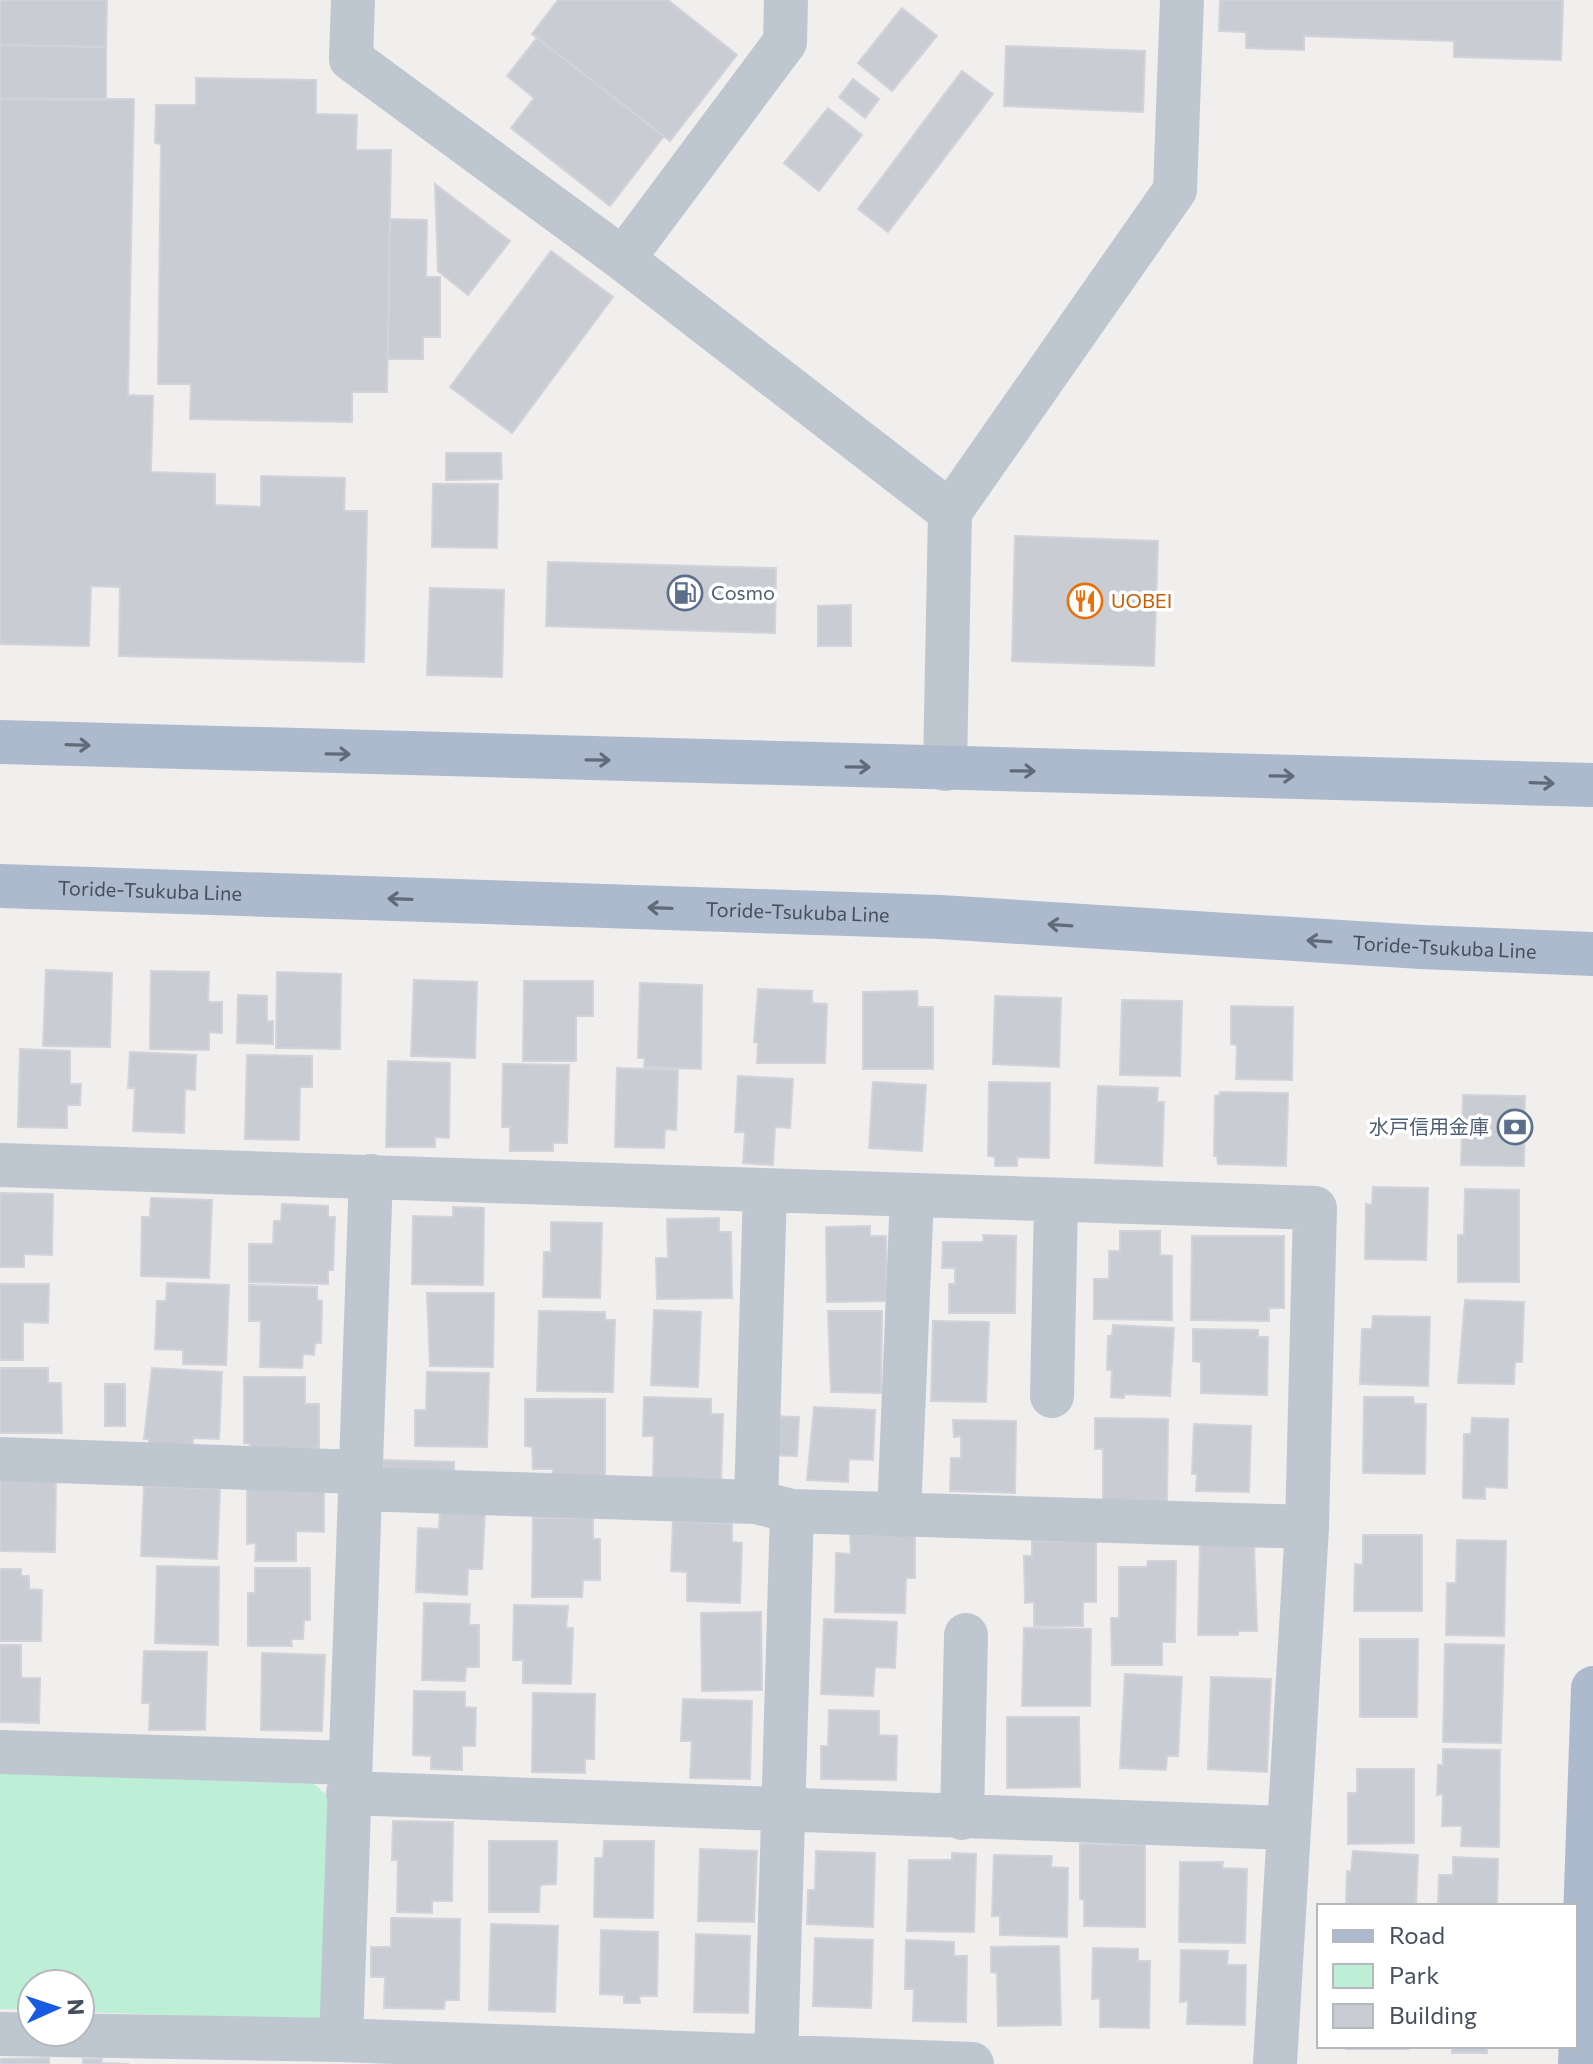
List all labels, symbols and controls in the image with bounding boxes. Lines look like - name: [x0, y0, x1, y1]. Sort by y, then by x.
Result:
- fuel station icon: Cosmo: [666, 574, 704, 612]
- place label: Cosmo: [711, 580, 775, 604]
- restaurant icon: UOBEI: [1066, 582, 1104, 620]
- place label: UOBEI: [1111, 588, 1172, 612]
- one-way arrow: [64, 738, 91, 753]
- one-way arrow: [324, 746, 351, 762]
- one-way arrow: [584, 753, 611, 768]
- one-way arrow: [844, 759, 871, 774]
- one-way arrow: [1009, 763, 1036, 778]
- one-way arrow: [1268, 768, 1295, 784]
- one-way arrow: [1528, 775, 1555, 790]
- street label: Toride-Tsukuba Line: [57, 875, 242, 905]
- one-way arrow: [387, 891, 414, 906]
- street label: Toride-Tsukuba Line: [705, 896, 890, 926]
- one-way arrow: [647, 900, 674, 915]
- one-way arrow: [1047, 917, 1074, 932]
- street label: Toride-Tsukuba Line: [1352, 930, 1537, 963]
- one-way arrow: [1306, 933, 1333, 948]
- bank icon: 水戸信用金庫: [1496, 1108, 1534, 1146]
- place label: 水戸信用金庫: [1369, 1114, 1489, 1138]
- legend: [1317, 1904, 1577, 2048]
- text: Road: [1389, 1920, 1445, 1949]
- text: Park: [1389, 1960, 1439, 1989]
- north arrow: [16, 1968, 96, 2048]
- text: N: [63, 1998, 90, 2016]
- text: Building: [1389, 2000, 1477, 2029]

